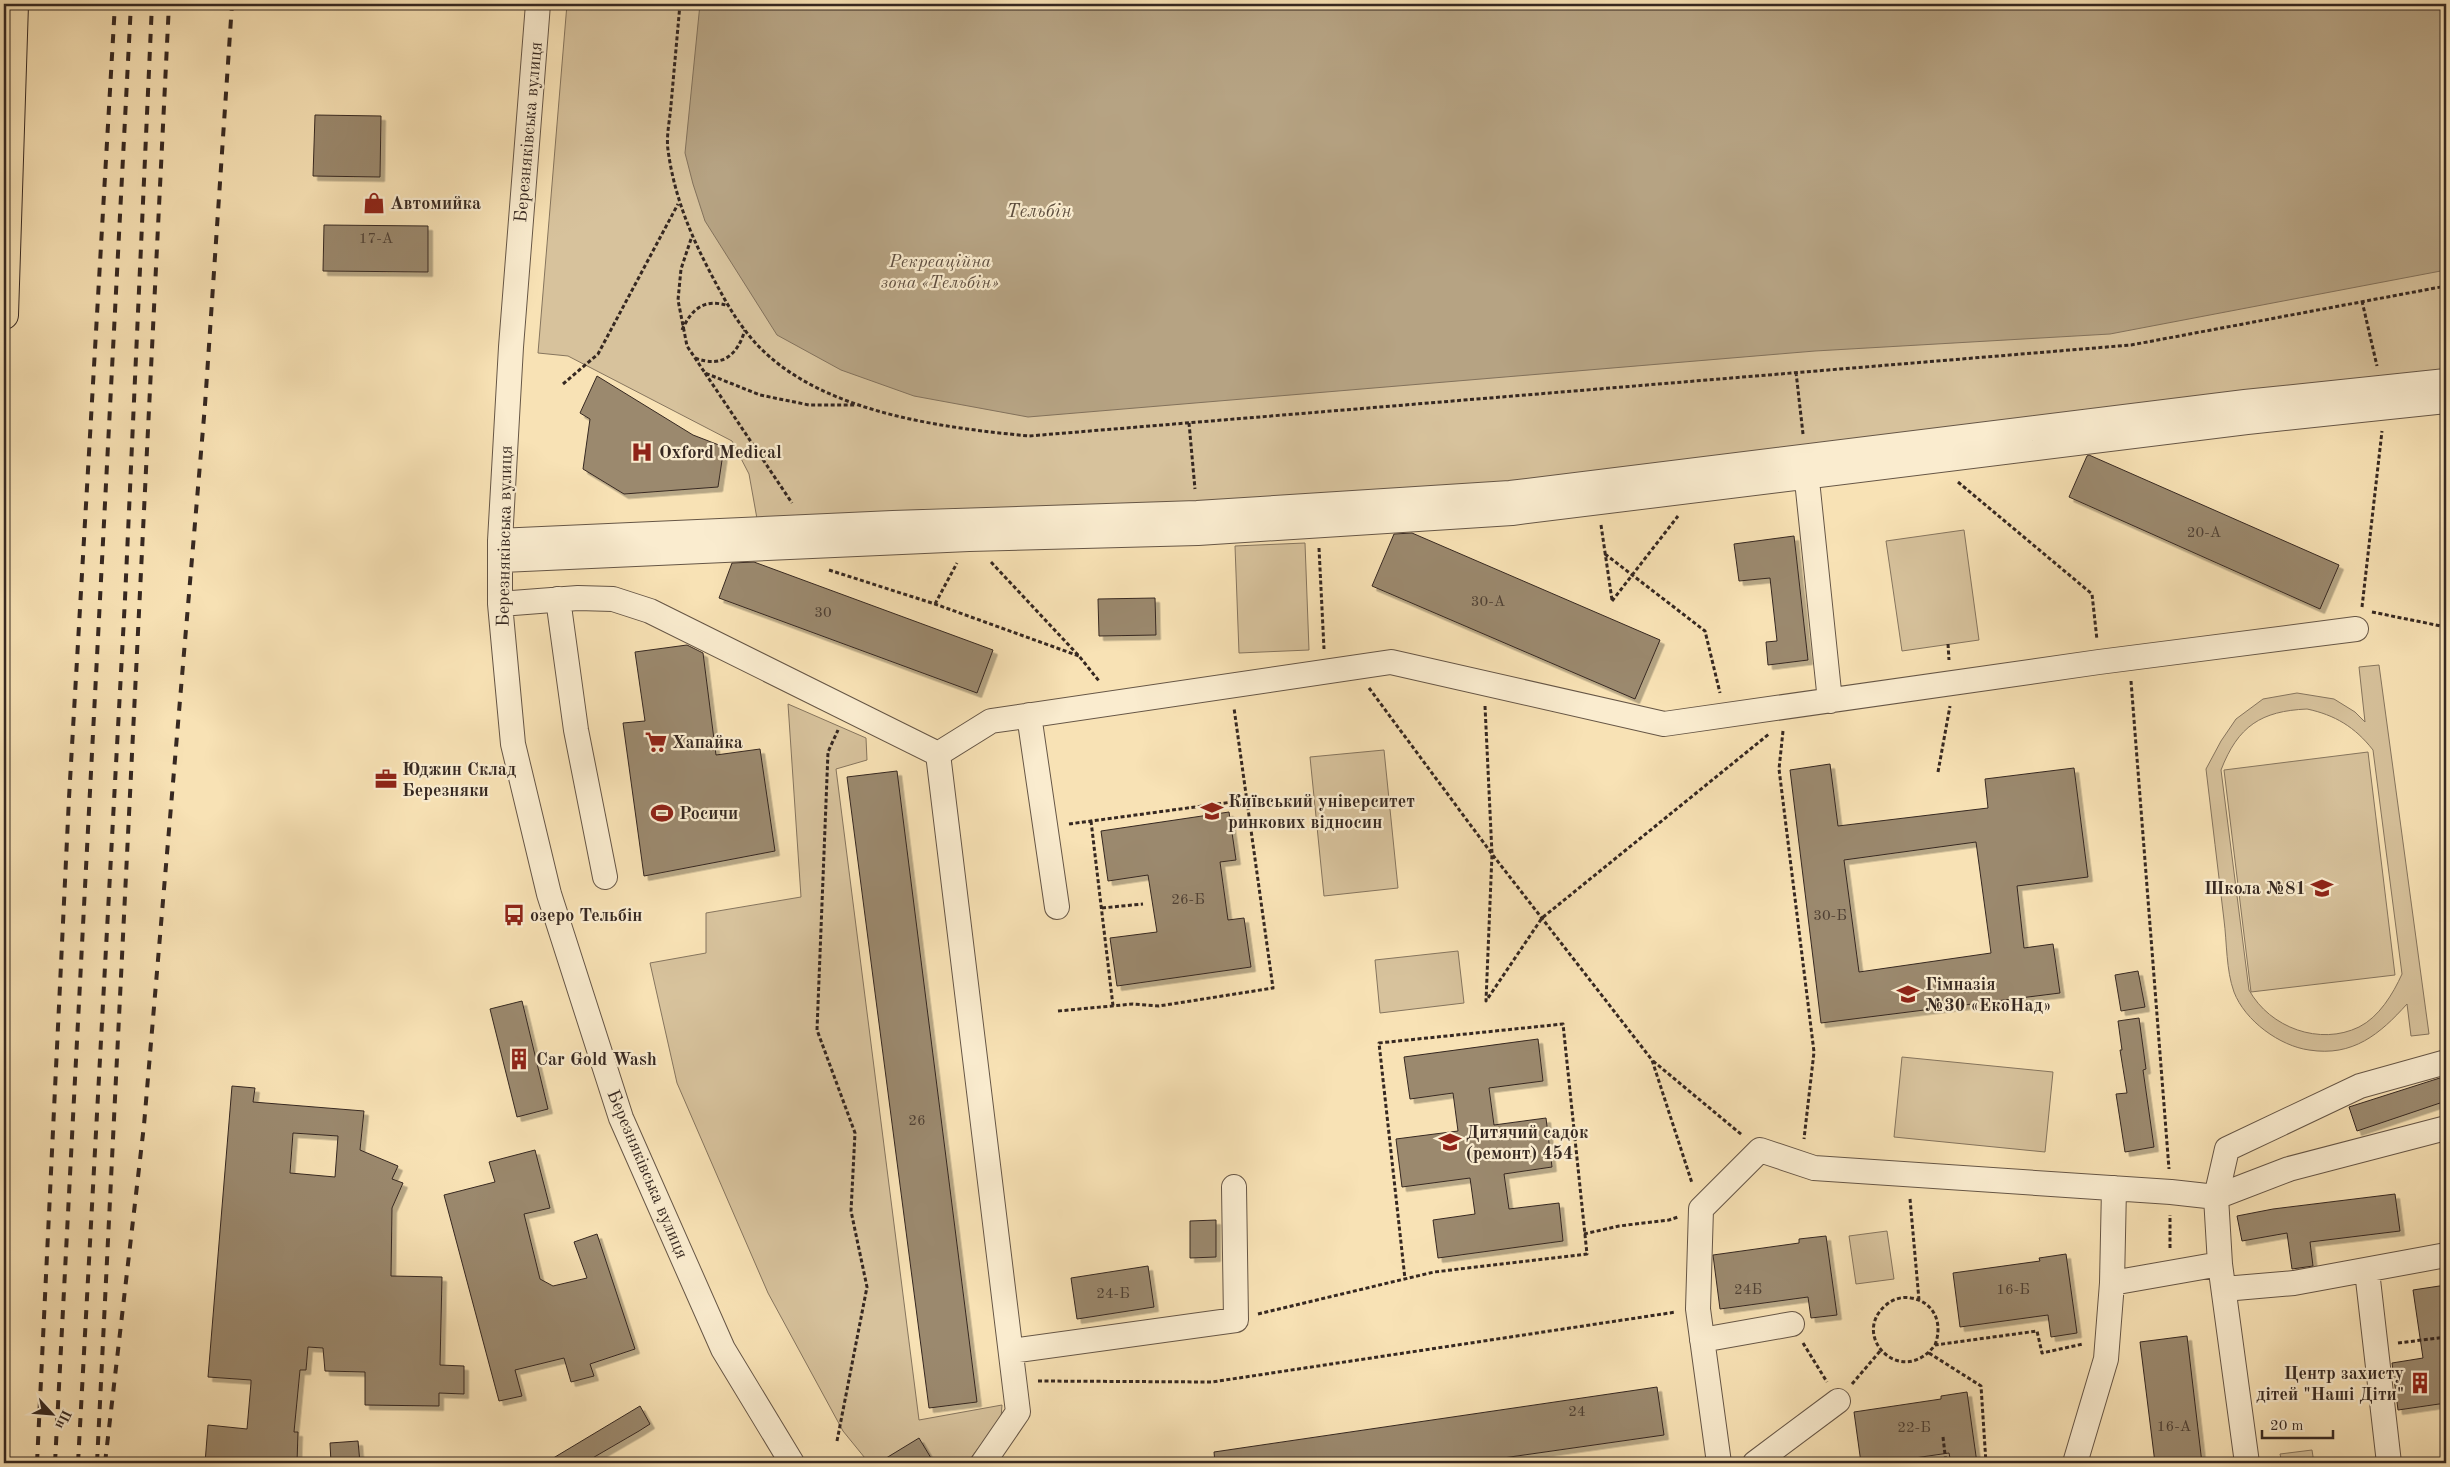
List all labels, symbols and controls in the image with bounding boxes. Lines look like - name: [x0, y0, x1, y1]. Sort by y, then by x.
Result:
- street label: Березняківська вулиця: [512, 41, 546, 223]
- shop icon: Автомийка: [361, 190, 387, 216]
- place label: Автомийка: [390, 195, 481, 213]
- water label: Тельбін: [1006, 202, 1072, 222]
- house number: 17-А: [359, 232, 394, 247]
- park label: Рекреаційна зона «Тельбін»: [881, 253, 999, 292]
- hospital icon: Oxford Medical: [629, 439, 655, 465]
- place label: Oxford Medical: [659, 444, 782, 462]
- street label: Березняківська вулиця: [494, 445, 516, 627]
- house number: 20-А: [2187, 526, 2222, 541]
- house number: 30-А: [1471, 595, 1506, 610]
- house number: 30: [814, 606, 832, 621]
- supermarket icon: Хапайка: [643, 729, 669, 755]
- place label: Хапайка: [672, 734, 743, 752]
- place label: Юджин Склад Березняки: [402, 761, 516, 800]
- office icon: Юджин Склад Березняки: [373, 766, 399, 792]
- place label: Київський університет ринкових відносин: [1228, 793, 1415, 832]
- school or university icon: Київський університет ринкових відносин: [1199, 798, 1225, 824]
- sports icon: Росичи: [649, 800, 675, 826]
- place label: Росичи: [679, 805, 738, 823]
- school or university icon: Школа №81: [2309, 875, 2335, 901]
- place label: Школа №81: [2204, 880, 2306, 898]
- house number: 26-Б: [1171, 893, 1205, 908]
- bus stop icon: озеро Тельбін: [501, 902, 527, 928]
- place label: озеро Тельбін: [530, 907, 642, 925]
- house number: 30-Б: [1813, 909, 1847, 924]
- place label: Гімназія №30 «ЕкоНад»: [1925, 976, 2052, 1015]
- school or university icon: Гімназія №30 «ЕкоНад»: [1895, 981, 1921, 1007]
- building icon: Car Gold Wash: [506, 1046, 532, 1072]
- place label: Car Gold Wash: [536, 1051, 657, 1069]
- street label: Березняківська вулиця: [603, 1087, 691, 1262]
- house number: 26: [908, 1114, 926, 1129]
- place label: Дитячий садок (ремонт) 454: [1466, 1124, 1589, 1163]
- school or university icon: Дитячий садок (ремонт) 454: [1437, 1129, 1463, 1155]
- house number: 24Б: [1734, 1283, 1762, 1298]
- house number: 16-Б: [1996, 1283, 2030, 1298]
- house number: 24-Б: [1096, 1287, 1130, 1302]
- place label: Центр захисту дітей "Наші Діти": [2256, 1365, 2404, 1404]
- building icon: Центр захисту дітей "Наші Діти": [2407, 1370, 2433, 1396]
- north arrow: [28, 1390, 78, 1440]
- house number: 24: [1568, 1405, 1586, 1420]
- scale bar: [2262, 1407, 2334, 1439]
- text: Пн: [52, 1408, 73, 1431]
- text: 20 m: [2270, 1419, 2304, 1434]
- house number: 16-А: [2157, 1420, 2192, 1435]
- house number: 22-Б: [1897, 1421, 1931, 1436]

